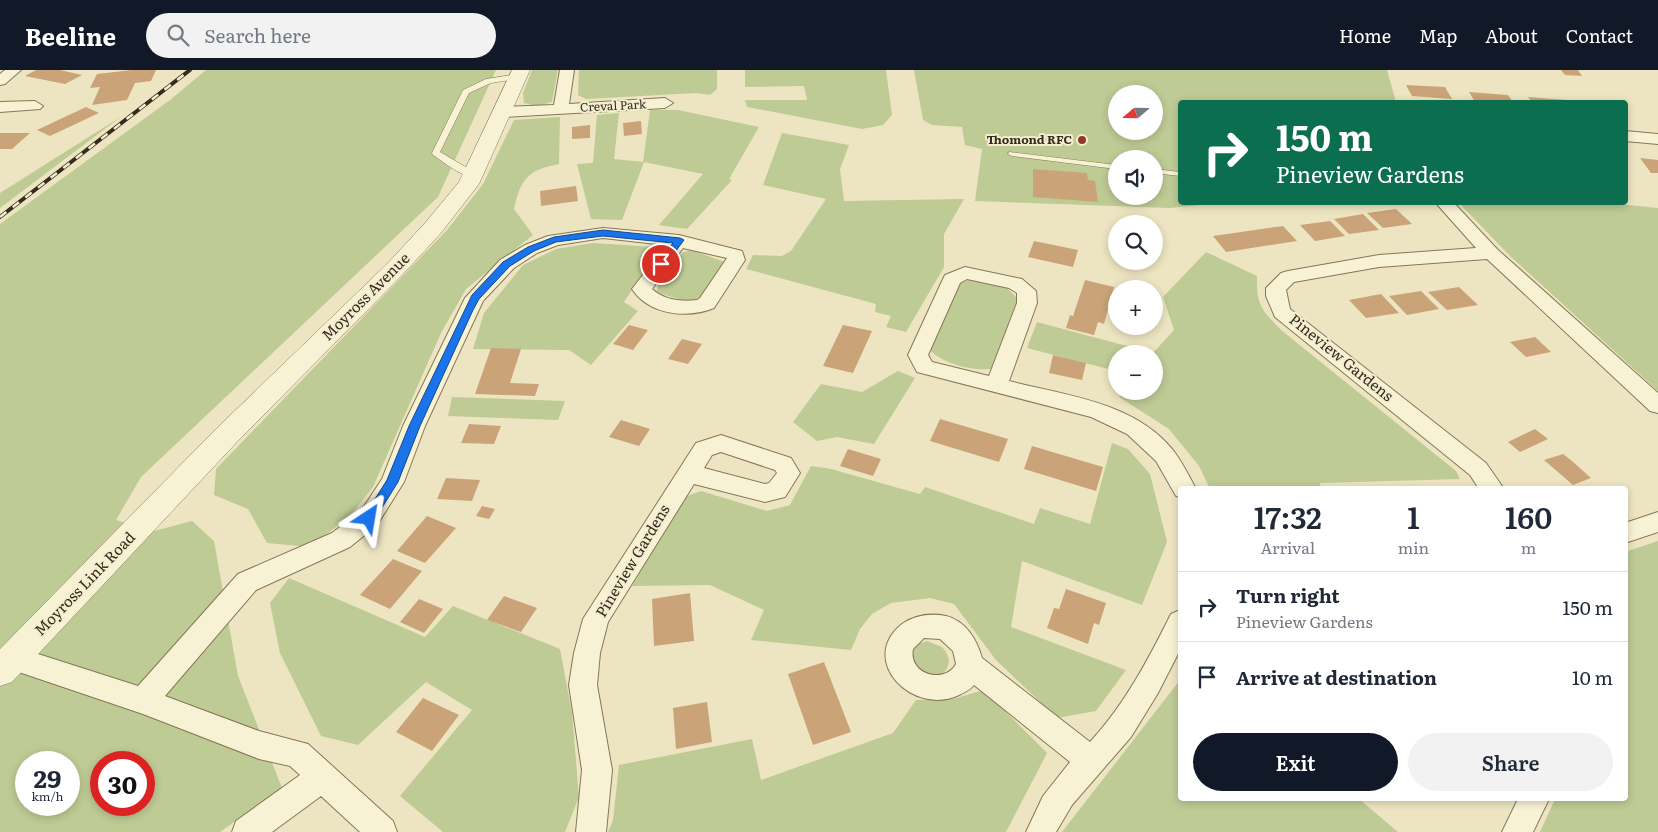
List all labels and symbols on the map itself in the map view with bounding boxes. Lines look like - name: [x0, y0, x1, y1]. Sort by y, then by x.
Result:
- north arrow: [1108, 85, 1162, 140]
- street label: Creval Park: [579, 94, 647, 116]
- place label: Thomond RFC: [987, 130, 1072, 148]
- marker: Thomond RFC: [1076, 134, 1088, 146]
- pin: [640, 243, 682, 285]
- street label: Moyross Avenue: [316, 246, 414, 345]
- street label: Pineview Gardens: [1285, 308, 1399, 406]
- position arrow: [342, 491, 394, 543]
- street label: Pineview Gardens: [589, 499, 675, 621]
- street label: Moyross Link Road: [28, 526, 140, 640]
- speed limit sign: 30: [90, 751, 155, 816]

